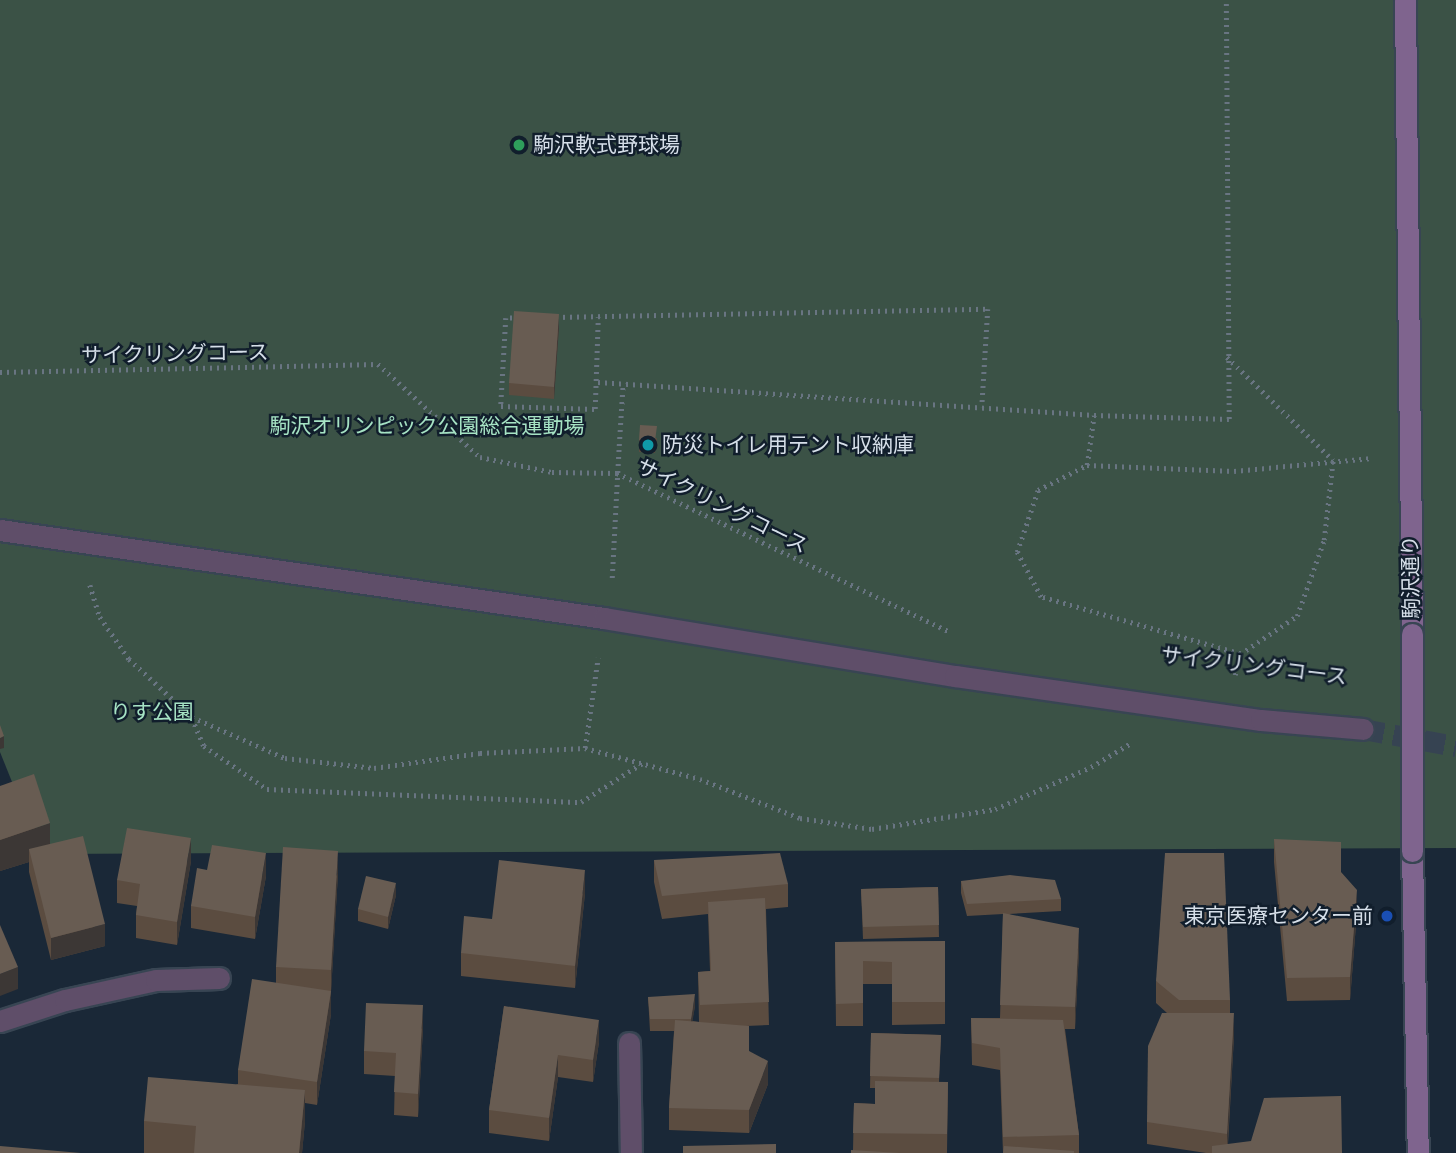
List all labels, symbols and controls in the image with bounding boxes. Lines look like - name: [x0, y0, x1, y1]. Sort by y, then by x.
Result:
- place label: 駒沢軟式野球場: [533, 132, 680, 158]
- marker: 駒沢軟式野球場: [511, 137, 527, 153]
- street label: サイクリングコース: [80, 340, 270, 368]
- park label: 駒沢オリンピック公園総合運動場: [270, 413, 584, 439]
- place label: 防災トイレ用テント収納庫: [662, 432, 914, 458]
- marker: 防災トイレ用テント収納庫: [640, 437, 656, 453]
- street label: サイクリングコース: [632, 453, 812, 559]
- street label: 駒沢通り: [1398, 535, 1424, 619]
- street label: サイクリングコース: [1159, 642, 1349, 690]
- park label: りす公園: [110, 699, 194, 725]
- place label: 東京医療センター前: [1184, 903, 1373, 929]
- marker: 東京医療センター前: [1379, 908, 1395, 924]

